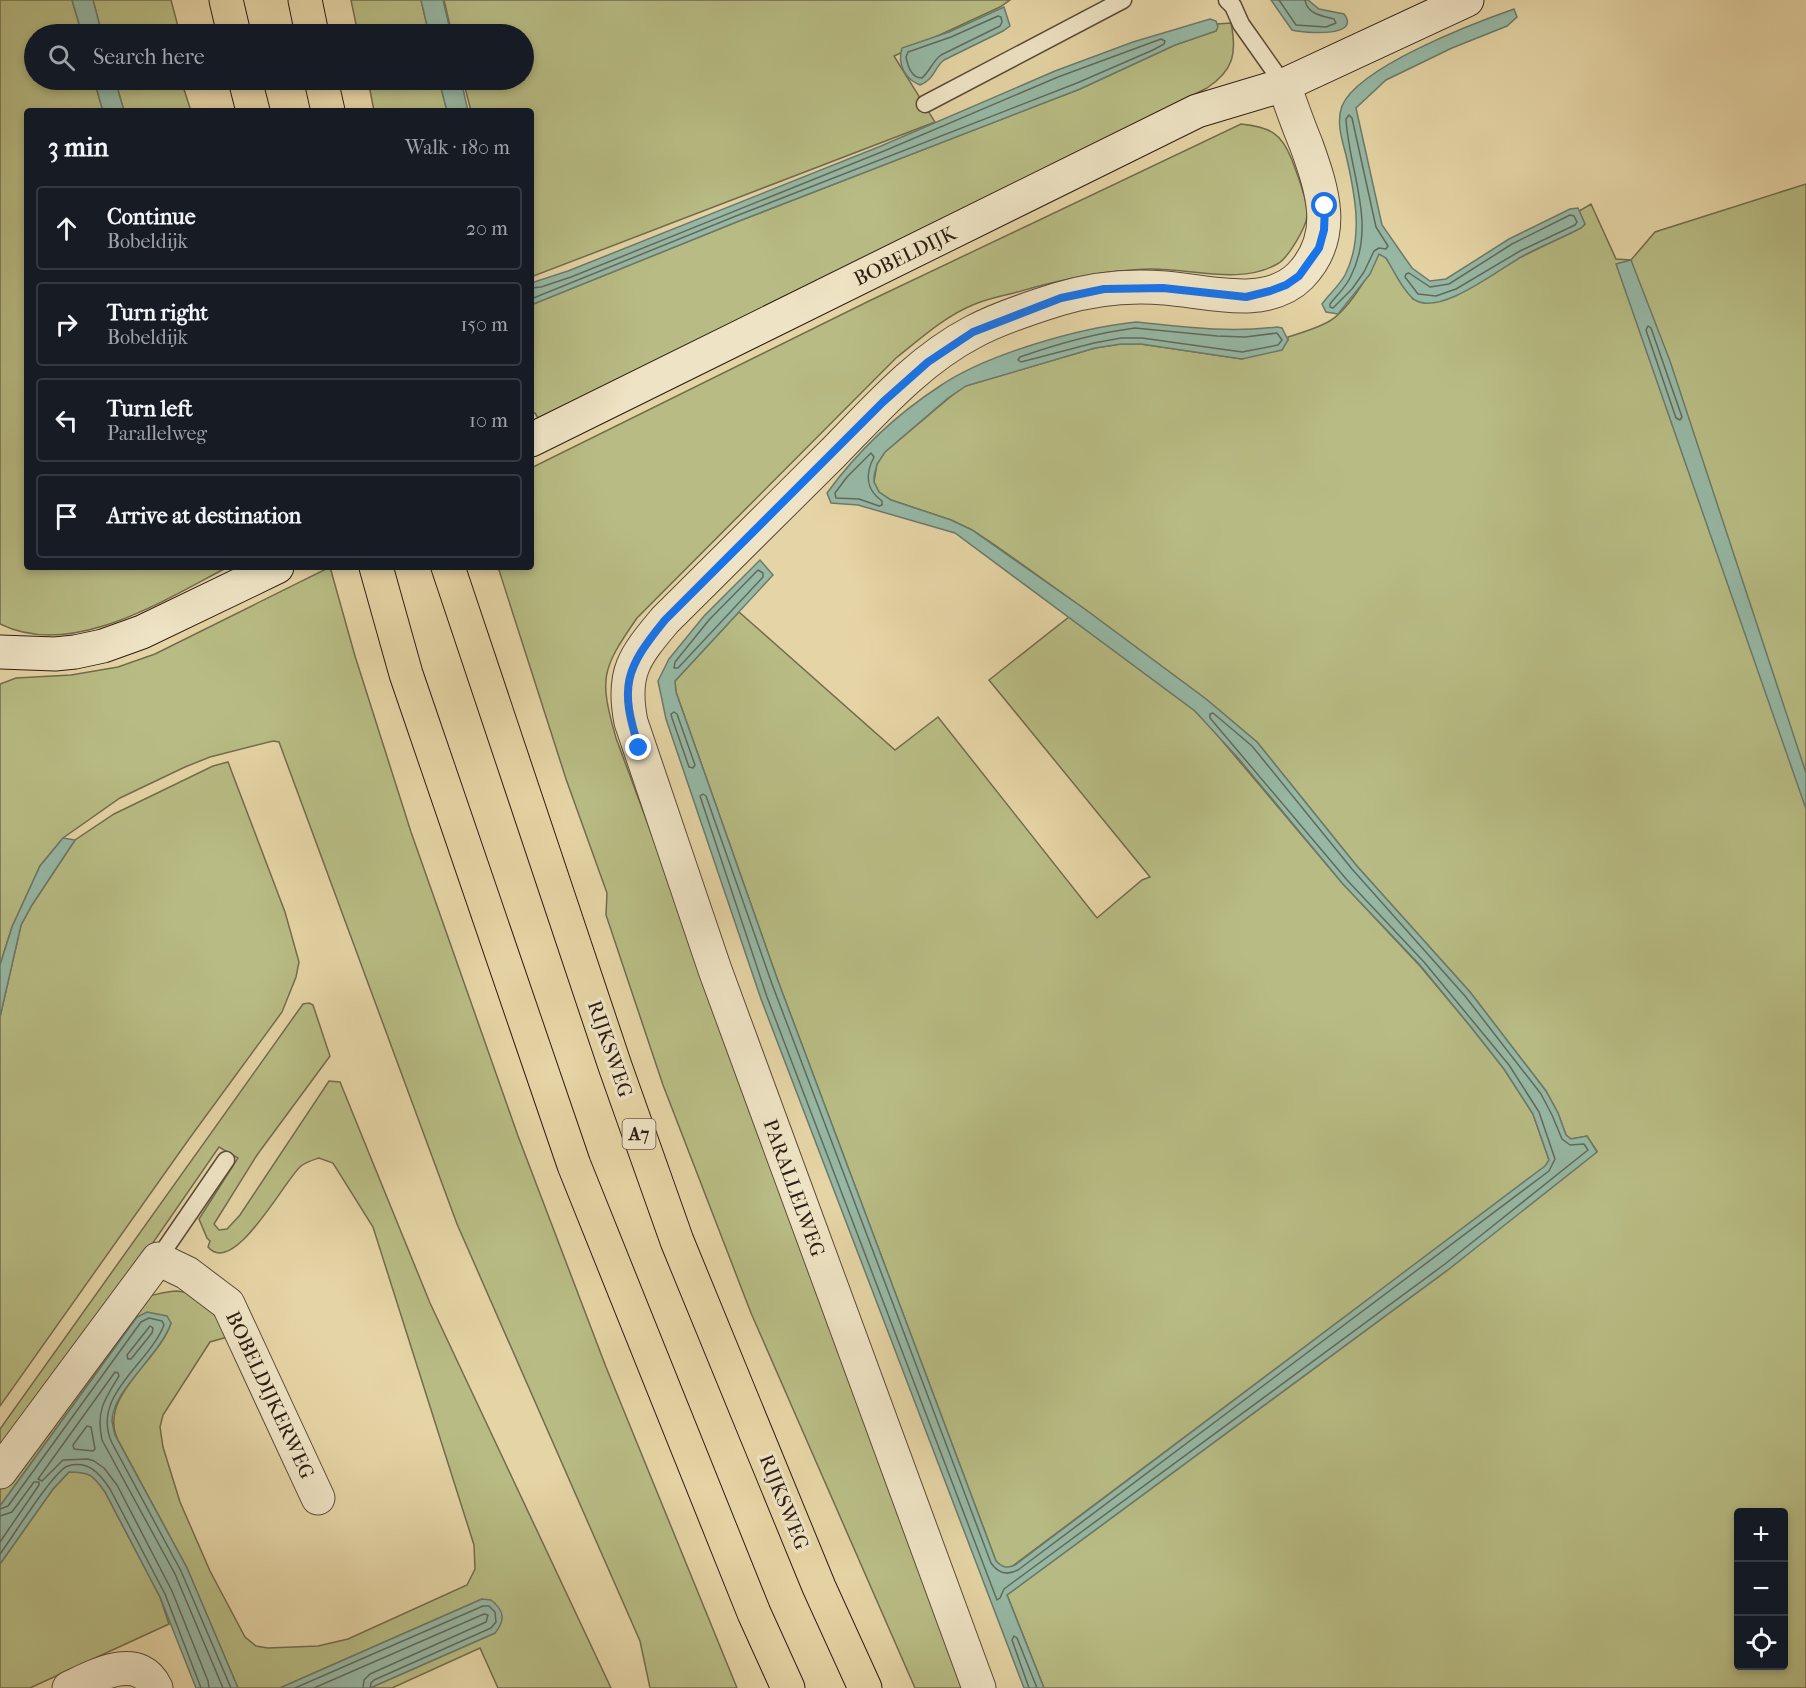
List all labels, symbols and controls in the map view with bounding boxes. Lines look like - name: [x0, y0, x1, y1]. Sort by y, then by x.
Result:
- search box: [24, 24, 534, 90]
- icon: search: [45, 41, 78, 74]
- text: Search here: [93, 44, 205, 70]
- text: 3 min: [48, 132, 109, 163]
- text: Walk · 180 m: [405, 136, 510, 159]
- route start: [1311, 192, 1337, 218]
- text: Continue: [107, 204, 196, 230]
- icon: ahead: [50, 212, 83, 245]
- text: 20 m: [466, 217, 508, 240]
- street label: BOBELDIJK: [850, 221, 961, 291]
- text: Bobeldijk: [107, 230, 188, 253]
- text: Turn right: [107, 300, 208, 326]
- icon: right: [50, 308, 83, 341]
- text: 150 m: [460, 313, 508, 336]
- text: Bobeldijk: [107, 326, 188, 349]
- text: Turn left: [107, 396, 193, 422]
- icon: left: [50, 404, 83, 437]
- text: 10 m: [469, 409, 508, 432]
- text: Parallelweg: [107, 422, 207, 445]
- icon: arrive: [50, 500, 83, 533]
- text: Arrive at destination: [107, 503, 301, 529]
- route end: [625, 734, 651, 760]
- street label: RIJKSWEG: [583, 998, 637, 1100]
- street label: PARALLELWEG: [758, 1116, 830, 1260]
- road number: A7: [622, 1119, 656, 1149]
- street label: BOBELDIJKERWEG: [221, 1308, 319, 1482]
- street label: RIJKSWEG: [754, 1451, 814, 1553]
- map controls: [1734, 1508, 1788, 1670]
- button: +: [1734, 1508, 1788, 1562]
- button: −: [1734, 1562, 1788, 1616]
- button: locate: [1734, 1616, 1788, 1670]

